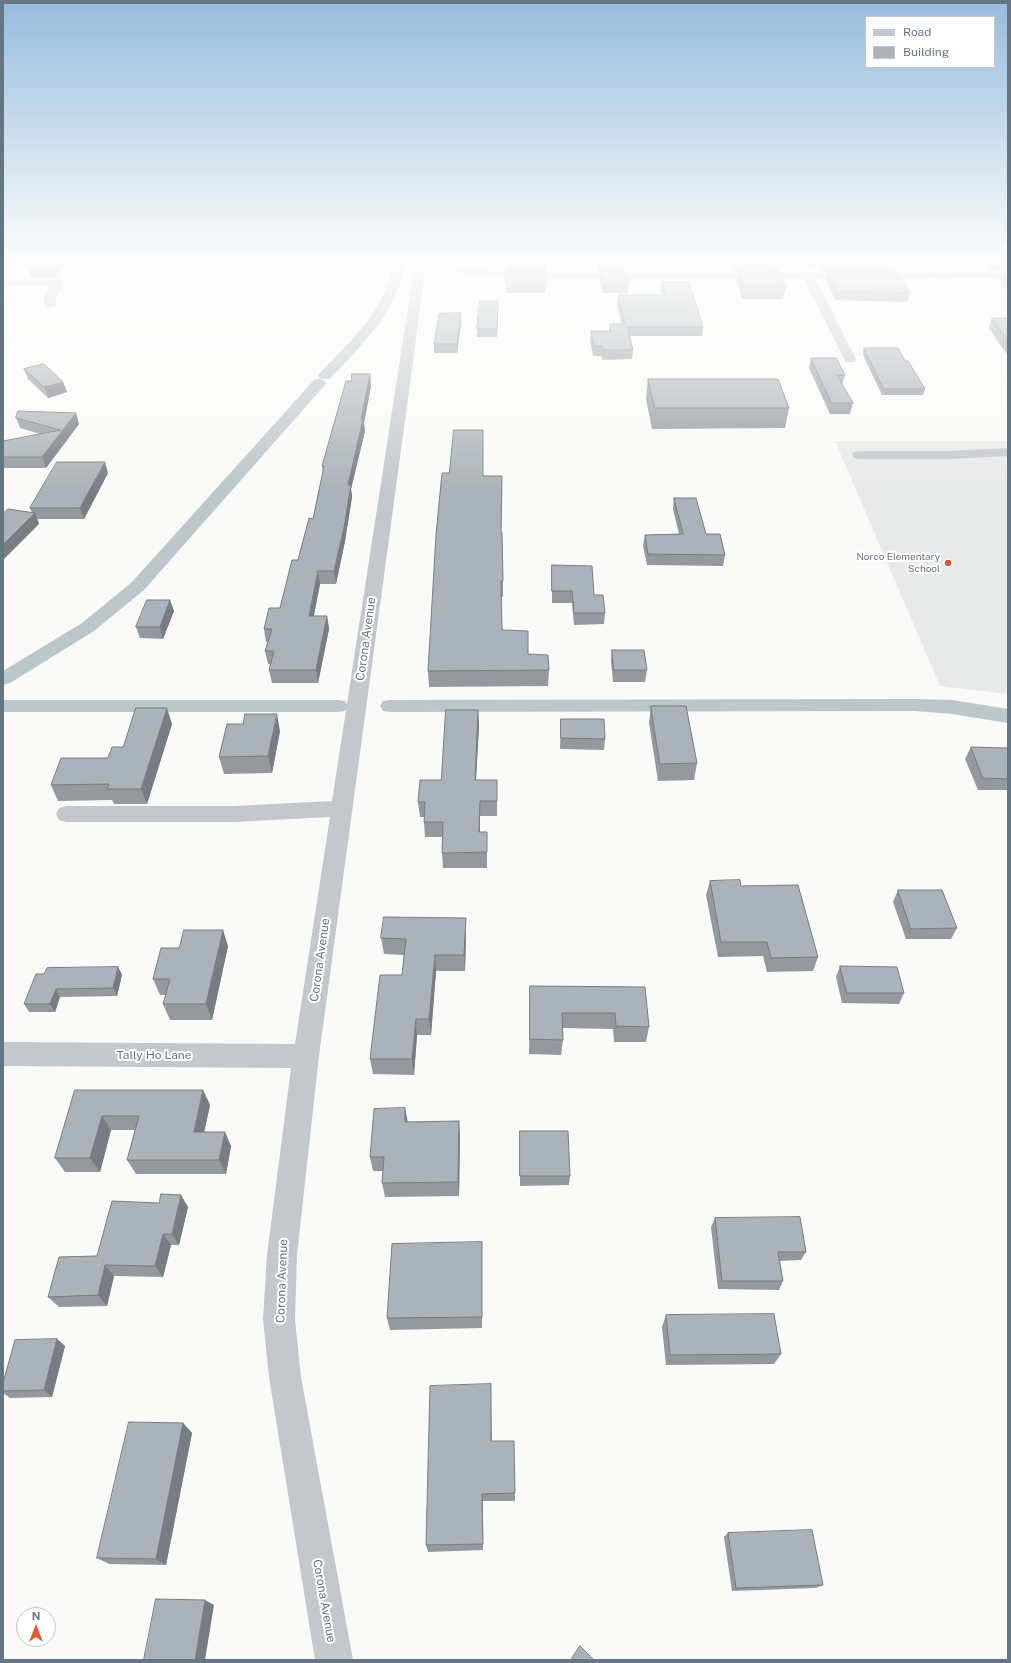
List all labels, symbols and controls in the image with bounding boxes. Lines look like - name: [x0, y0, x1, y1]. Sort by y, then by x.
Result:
- legend: [865, 16, 995, 68]
- text: Road: [903, 25, 931, 39]
- text: Building: [903, 45, 949, 59]
- place label: Norco Elementary School: [856, 551, 940, 574]
- marker: Norco Elementary School: [943, 558, 953, 568]
- street label: Corona Avenue: [353, 596, 379, 682]
- street label: Corona Avenue: [307, 917, 333, 1003]
- street label: Tally Ho Lane: [116, 1048, 192, 1062]
- street label: Corona Avenue: [273, 1239, 291, 1323]
- street label: Corona Avenue: [310, 1558, 338, 1644]
- north arrow: [16, 1607, 56, 1647]
- text: N: [32, 1610, 40, 1622]

